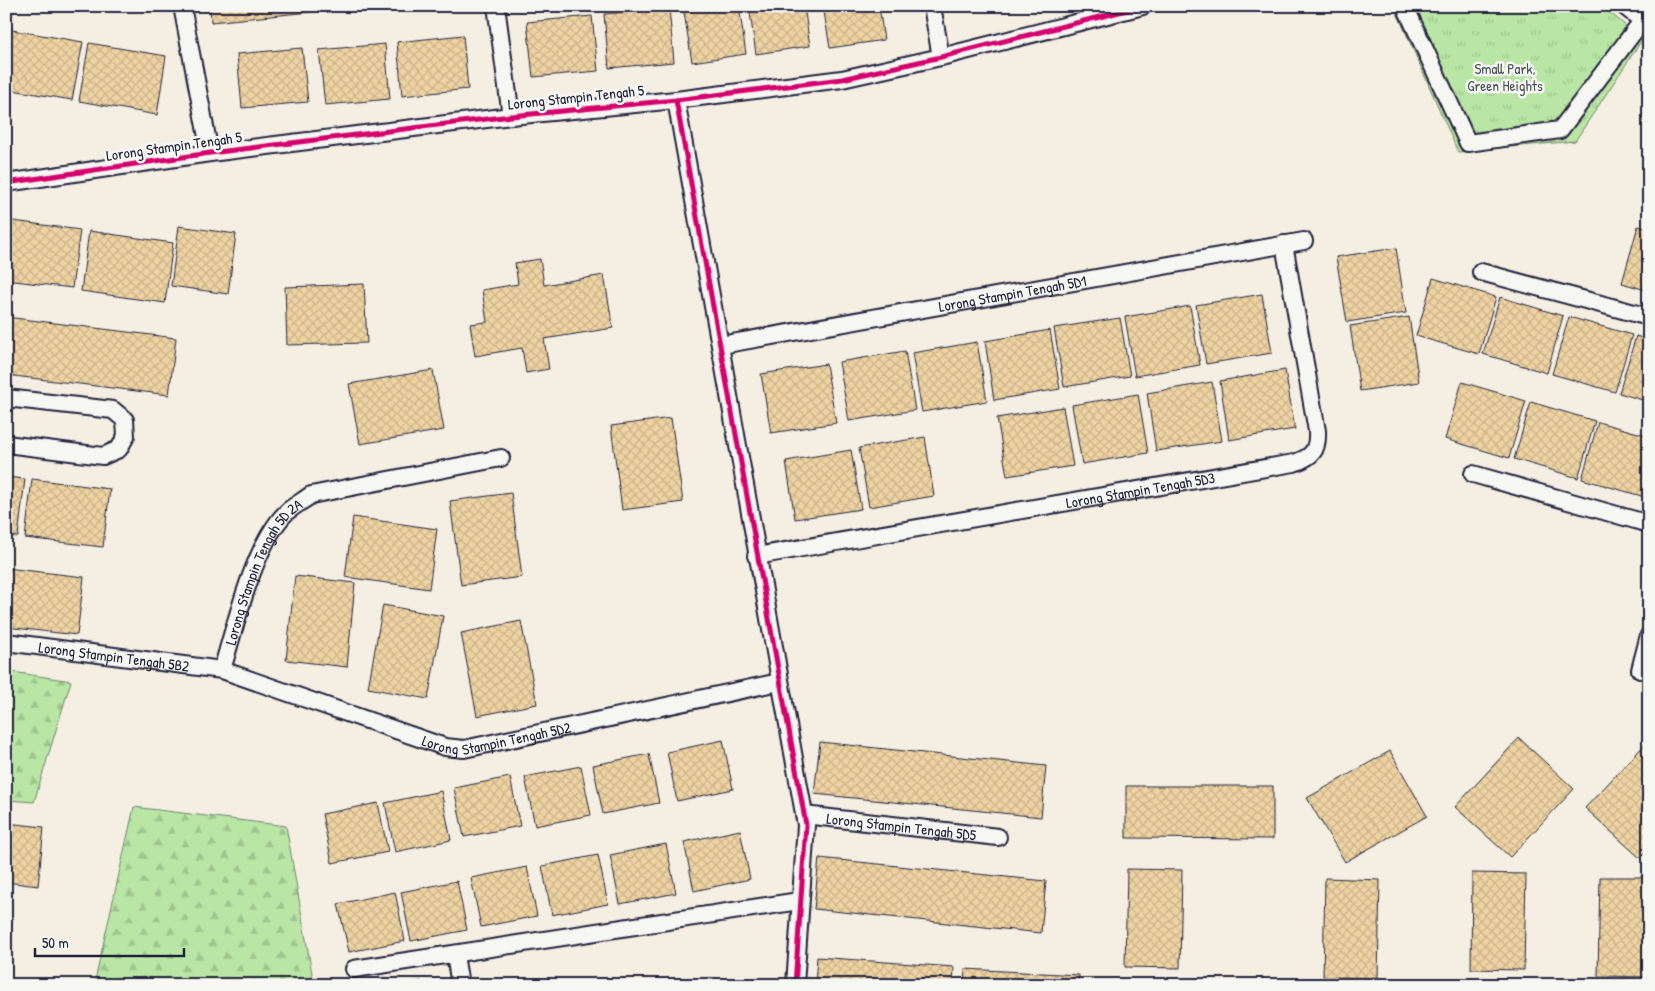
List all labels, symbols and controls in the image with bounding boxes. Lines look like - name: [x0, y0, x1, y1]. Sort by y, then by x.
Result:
- park label: Small Park, Green Heights: [1467, 58, 1543, 96]
- street label: Lorong Stampin Tengah 5: [507, 79, 646, 115]
- street label: Lorong Stampin Tengah 5: [105, 126, 244, 166]
- street label: Lorong Stampin Tengah 5D1: [937, 270, 1088, 316]
- street label: Lorong Stampin Tengah 5D3: [1064, 466, 1217, 513]
- street label: Lorong Stampin Tengah 5D 2A: [219, 493, 307, 647]
- street label: Lorong Stampin Tengah 5B2: [38, 636, 191, 676]
- street label: Lorong Stampin Tengah 5D2: [420, 716, 573, 760]
- street label: Lorong Stampin Tengah 5D5: [825, 807, 978, 845]
- scale bar: [35, 926, 184, 958]
- text: 50 m: [42, 932, 69, 953]

